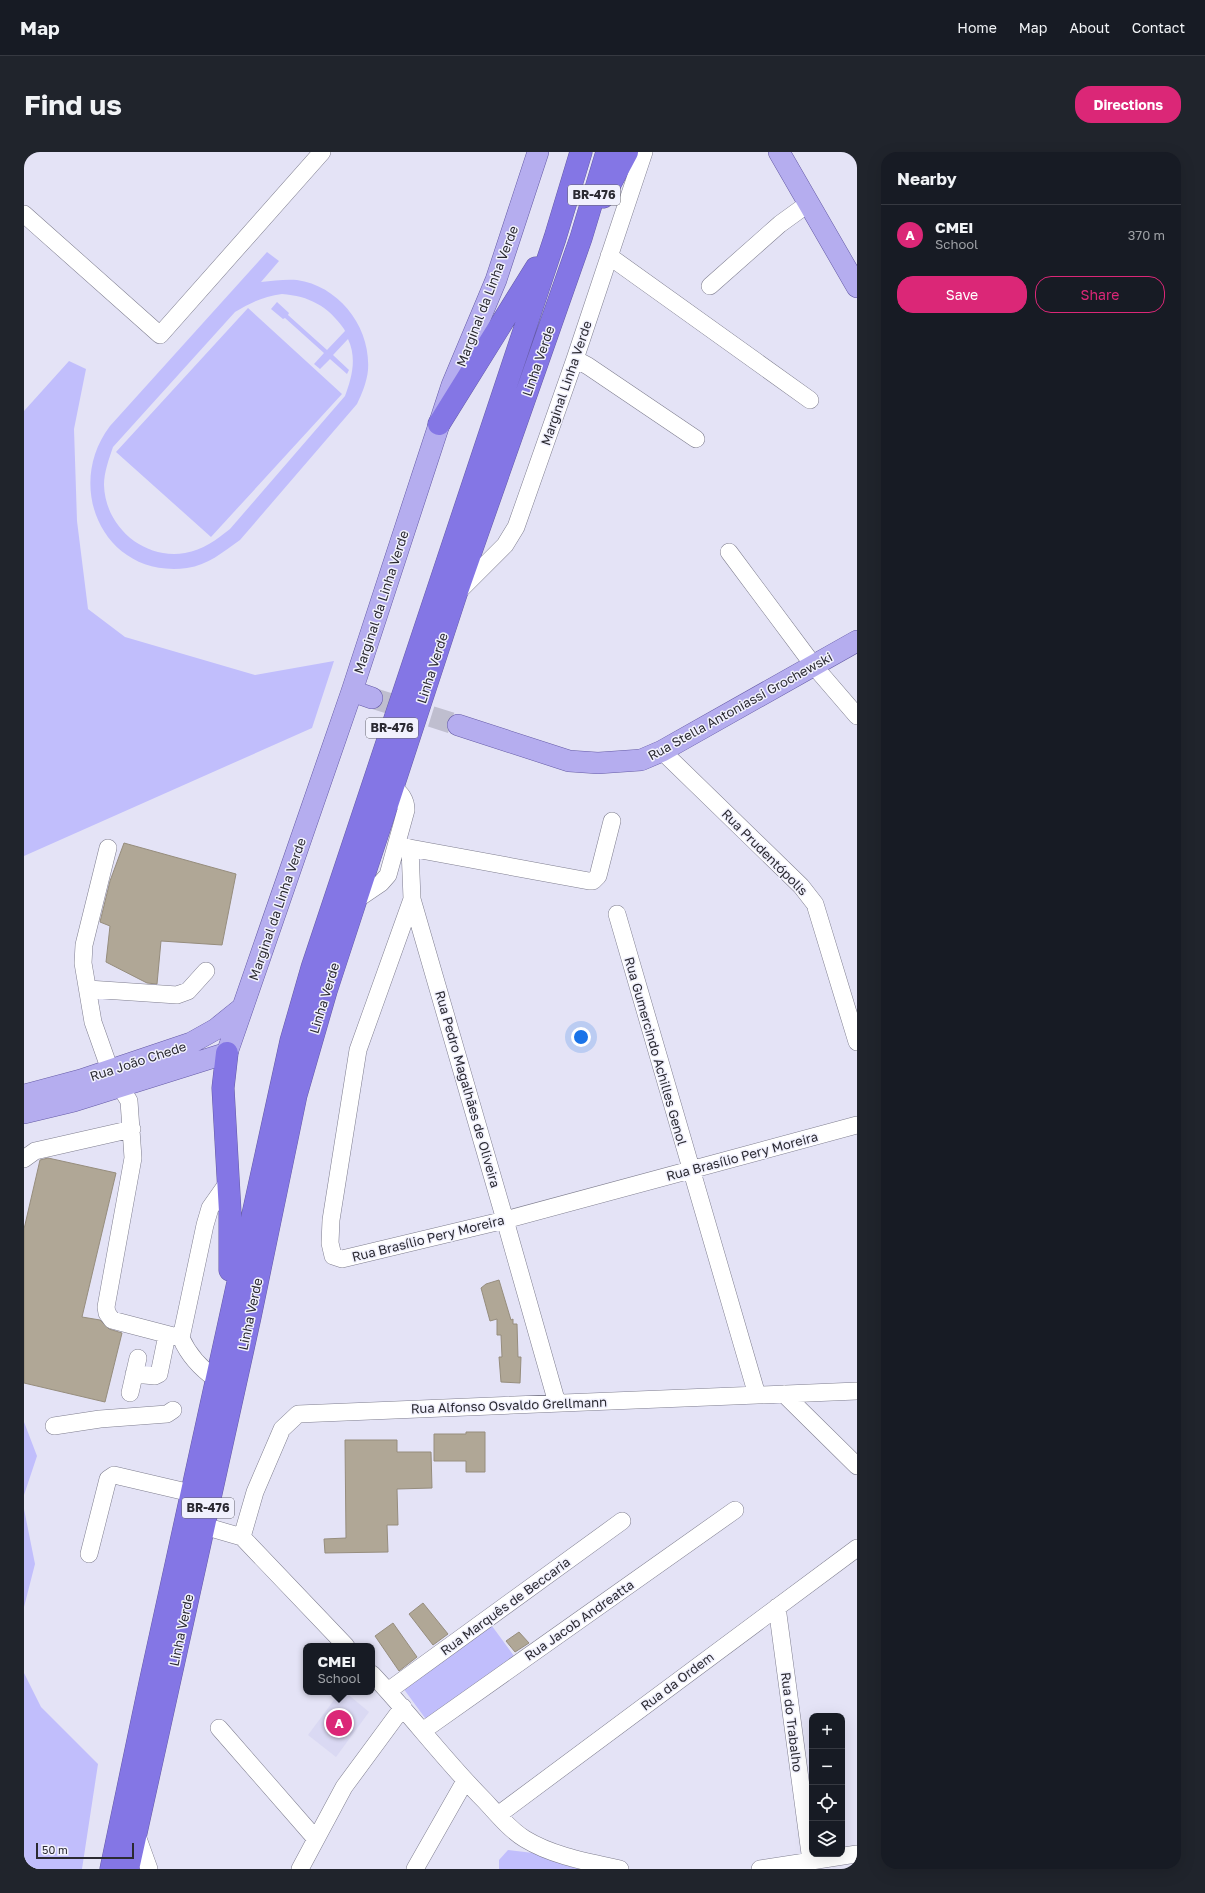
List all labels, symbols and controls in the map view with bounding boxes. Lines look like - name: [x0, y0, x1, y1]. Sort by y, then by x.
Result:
- text: Map: [20, 16, 60, 39]
- text: Home: [957, 19, 997, 36]
- text: Map: [1019, 19, 1047, 36]
- text: About: [1069, 19, 1110, 36]
- text: Contact: [1132, 19, 1185, 36]
- button: Directions: [1075, 86, 1181, 123]
- text: Find us: [24, 88, 122, 121]
- text: Nearby: [897, 168, 957, 189]
- road number: BR-476: [568, 185, 620, 205]
- text: CMEI: [935, 218, 973, 236]
- street label: Marginal da Linha Verde: [453, 223, 521, 369]
- text: A: [905, 227, 915, 243]
- text: 370 m: [1128, 227, 1165, 243]
- text: School: [935, 236, 978, 252]
- button: Save: [897, 276, 1027, 313]
- button: Share: [1035, 276, 1165, 313]
- street label: Marginal Linha Verde: [537, 318, 595, 448]
- street label: Linha Verde: [518, 324, 558, 398]
- street label: Marginal da Linha Verde: [350, 528, 412, 676]
- street label: Linha Verde: [413, 631, 451, 705]
- street label: Rua Stella Antoniassi Grochewski: [645, 649, 835, 763]
- road number: BR-476: [366, 718, 418, 738]
- street label: Rua Prudentópolis: [719, 806, 811, 898]
- street label: Marginal da Linha Verde: [245, 836, 309, 982]
- street label: Rua Gumercindo Achilles Genol: [621, 955, 691, 1147]
- street label: Linha Verde: [306, 961, 342, 1035]
- street label: Rua Pedro Magalhães de Oliveira: [432, 989, 504, 1189]
- your location: [571, 1027, 591, 1047]
- street label: Rua João Chede: [88, 1038, 188, 1084]
- street label: Rua Brasílio Pery Moreira: [664, 1128, 820, 1184]
- street label: Rua Brasílio Pery Moreira: [350, 1211, 506, 1265]
- street label: Linha Verde: [235, 1276, 265, 1352]
- street label: Rua Alfonso Osvaldo Grellmann: [411, 1394, 607, 1416]
- road number: BR-476: [182, 1498, 234, 1518]
- street label: Rua Marquês de Beccaria: [437, 1554, 573, 1658]
- street label: Rua Jacob Andreatta: [521, 1576, 637, 1664]
- street label: Linha Verde: [166, 1592, 196, 1668]
- popup: [303, 1643, 375, 1695]
- street label: Rua da Ordem: [637, 1648, 717, 1714]
- text: CMEI: [317, 1652, 356, 1670]
- text: School: [317, 1670, 361, 1686]
- street label: Rua do Trabalho: [778, 1671, 806, 1773]
- pin: A: [326, 1708, 352, 1738]
- map controls: [809, 1713, 845, 1857]
- button: +: [809, 1713, 845, 1749]
- button: −: [809, 1749, 845, 1785]
- button: locate: [809, 1785, 845, 1821]
- button: layers: [809, 1821, 845, 1857]
- scale bar: [36, 1841, 134, 1860]
- text: 50 m: [42, 1843, 68, 1856]

